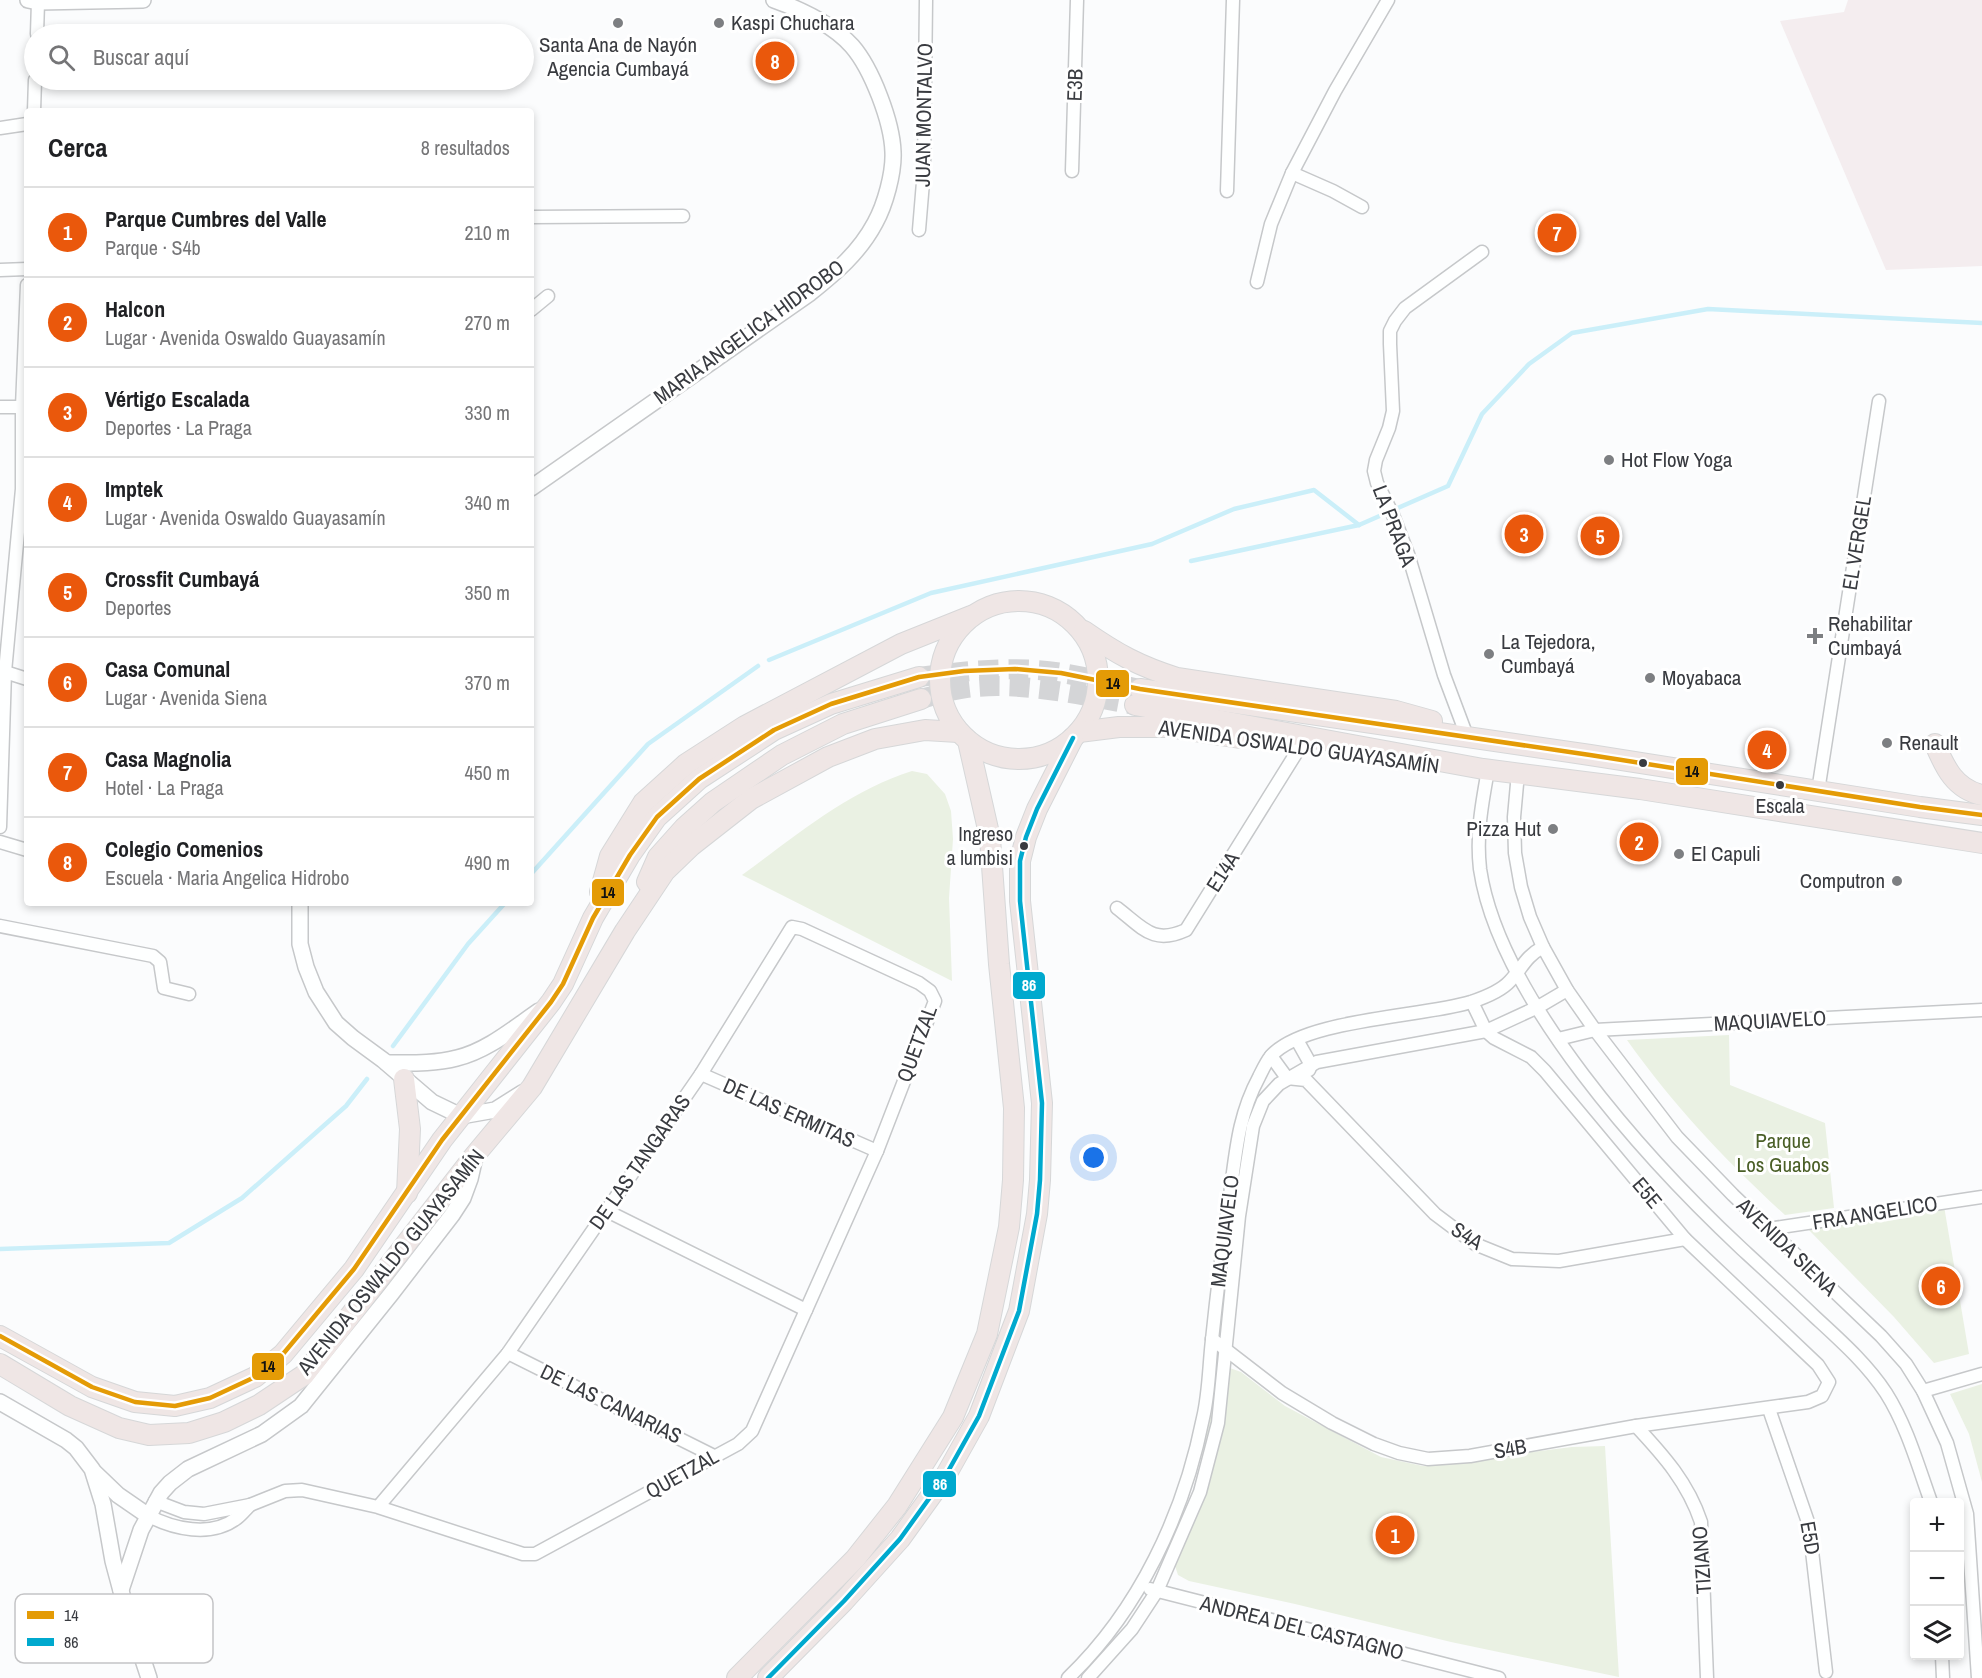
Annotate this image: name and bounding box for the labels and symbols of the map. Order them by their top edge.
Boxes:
place label: Kaspi Chuchara [731,8,855,37]
marker: Santa Ana de Nayón Agencia Cumbayá [611,16,625,30]
marker: Kaspi Chuchara [712,16,726,30]
place label: Santa Ana de Nayón Agencia Cumbayá [539,30,697,83]
pin: 8 [756,38,794,84]
street label: JUAN MONTALVO [908,43,939,187]
street label: E3B [1059,68,1090,102]
pin: 7 [1538,210,1576,256]
street label: MARIA ANGELICA HIDROBO [648,253,850,411]
place label: Hot Flow Yoga [1621,445,1733,474]
marker: Hot Flow Yoga [1602,453,1616,467]
street label: LA PRAGA [1366,481,1423,571]
street label: EL VERGEL [1835,493,1878,592]
pin: 3 [1504,512,1544,556]
pin: 5 [1580,514,1620,558]
place label: Rehabilitar Cumbayá [1828,609,1912,662]
place label: La Tejedora, Cumbayá [1501,627,1595,680]
marker: Rehabilitar Cumbayá [1806,627,1824,645]
marker: La Tejedora, Cumbayá [1482,647,1496,661]
place label: Moyabaca [1662,663,1742,692]
line badge: 14 [1095,669,1130,698]
marker: Moyabaca [1643,671,1657,685]
text: 14 [1106,672,1121,694]
street label: AVENIDA OSWALDO GUAYASAMÍN [1156,712,1441,781]
pin: 4 [1748,728,1786,772]
place label: Renault [1899,728,1959,757]
marker: Renault [1880,736,1894,750]
unlabelled marker [1637,757,1649,769]
line badge: 14 [1675,757,1709,786]
text: 14 [1685,760,1700,782]
marker: Escala [1774,779,1786,791]
place label: Escala [1755,792,1805,819]
place label: Pizza Hut [1466,814,1541,843]
place label: Ingreso a lumbisi [946,820,1013,871]
pin: 2 [1620,820,1658,864]
marker: Pizza Hut [1546,822,1560,836]
place label: El Capuli [1691,839,1761,868]
marker: Ingreso a lumbisi [1018,840,1030,852]
street label: E14A [1199,846,1246,897]
marker: El Capuli [1672,847,1686,861]
place label: Computron [1800,866,1885,895]
marker: Computron [1890,874,1904,888]
line badge: 14 [591,878,625,907]
text: 14 [601,881,616,903]
line badge: 86 [1012,971,1046,1000]
text: 86 [1022,974,1036,996]
street label: QUETZAL [889,1001,944,1086]
street label: MAQUIAVELO [1713,1003,1827,1038]
street label: DE LAS ERMITAS [719,1071,860,1155]
street label: DE LAS TANGARAS [582,1088,697,1235]
park label: Parque Los Guabos [1737,1126,1829,1179]
street label: AVENIDA OSWALDO GUAYASAMÍN [290,1143,491,1381]
your location [1079,1143,1108,1172]
street label: E5E [1626,1171,1669,1214]
street label: MAQUIAVELO [1203,1173,1246,1289]
street label: FRA ANGELICO [1810,1188,1940,1237]
street label: AVENIDA SIENA [1730,1190,1844,1303]
street label: S4A [1446,1215,1489,1257]
pin: 6 [1922,1264,1960,1308]
line badge: 14 [251,1352,285,1381]
text: 14 [261,1355,276,1377]
street label: DE LAS CANARIAS [536,1357,687,1450]
street label: S4B [1491,1431,1528,1466]
street label: QUETZAL [640,1441,724,1505]
line badge: 86 [922,1470,957,1498]
text: 86 [933,1473,947,1495]
pin: 1 [1376,1512,1414,1558]
street label: E5D [1793,1519,1828,1557]
street label: TIZIANO [1685,1525,1718,1595]
street label: ANDREA DEL CASTAGNO [1196,1588,1407,1667]
legend [15,1594,213,1663]
text: 14 [64,1604,79,1626]
text: 86 [64,1631,79,1653]

